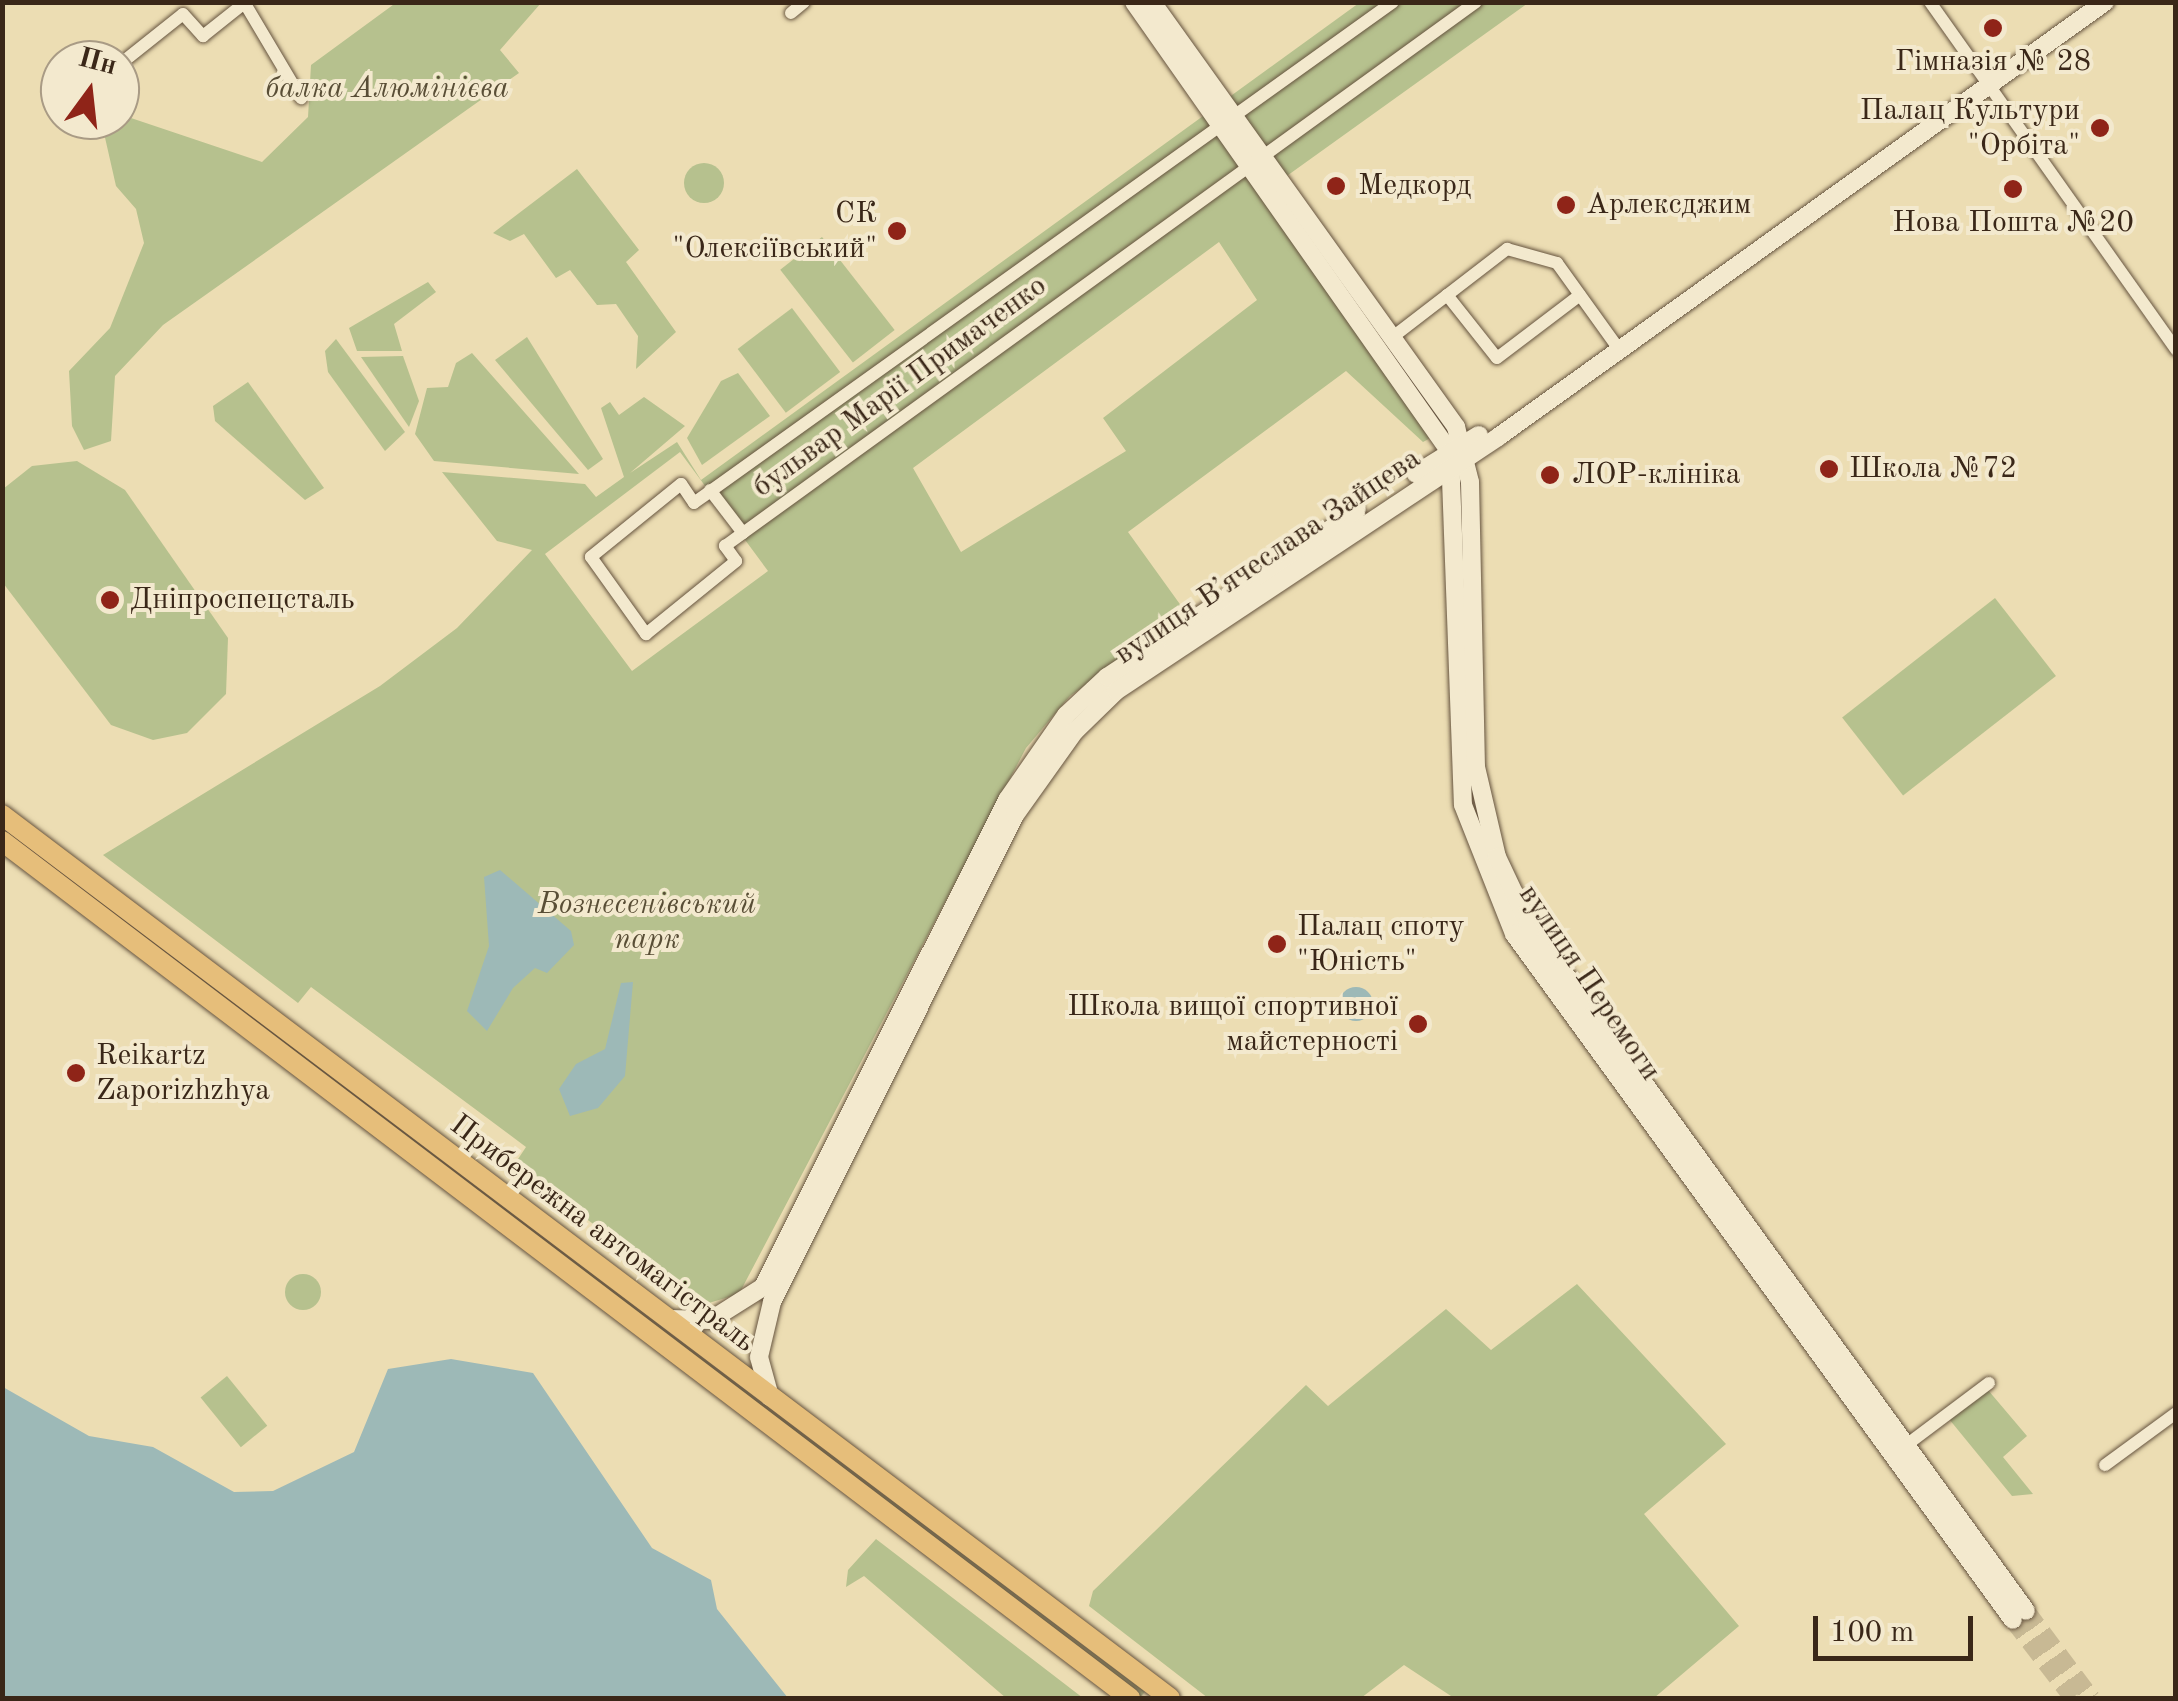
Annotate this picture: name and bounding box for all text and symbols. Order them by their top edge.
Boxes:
marker: Гімназія № 28 [1982,17,2004,39]
north arrow [40,40,140,140]
text: Пн [75,44,120,81]
place label: Гімназія № 28 [1895,44,2091,80]
park label: балка Алюмінієва [265,71,509,107]
place label: Палац Культури "Орбіта" [1860,93,2080,164]
marker: Палац Культури "Орбіта" [2089,117,2111,139]
place label: Медкорд [1358,168,1471,204]
marker: Медкорд [1323,173,1349,199]
marker: Нова Пошта №20 [2002,178,2024,200]
place label: Арлексджим [1586,187,1751,223]
marker: Арлексджим [1555,194,1577,216]
place label: СК "Олексіївський" [673,196,877,266]
place label: Нова Пошта №20 [1892,205,2134,241]
marker: СК "Олексіївський" [886,220,908,242]
street label: бульвар Марії Примаченко [746,268,1054,506]
street label: вулиця Вʼячеслава Зайцева [1108,441,1428,673]
place label: Школа №72 [1849,451,2017,487]
place label: ЛОР-клініка [1572,457,1741,493]
marker: Школа №72 [1818,458,1840,480]
marker: ЛОР-клініка [1537,462,1563,488]
place label: Дніпроспецсталь [130,582,355,618]
marker: Дніпроспецсталь [99,589,121,611]
street label: вулиця Перемоги [1510,878,1668,1088]
park label: Вознесенівський парк [538,887,756,958]
place label: Палац споту "Юність" [1297,909,1465,980]
marker: Палац споту "Юність" [1266,933,1288,955]
place label: Школа вищої спортивної майстерності [1067,989,1398,1060]
marker: Школа вищої спортивної майстерності [1407,1013,1429,1035]
place label: Reikartz Zaporizhzhya [96,1038,270,1108]
marker: Reikartz Zaporizhzhya [65,1062,87,1084]
street label: Прибережна автомагістраль [442,1107,762,1361]
scale bar [1818,1596,1978,1658]
text: 100 m [1830,1618,1914,1648]

